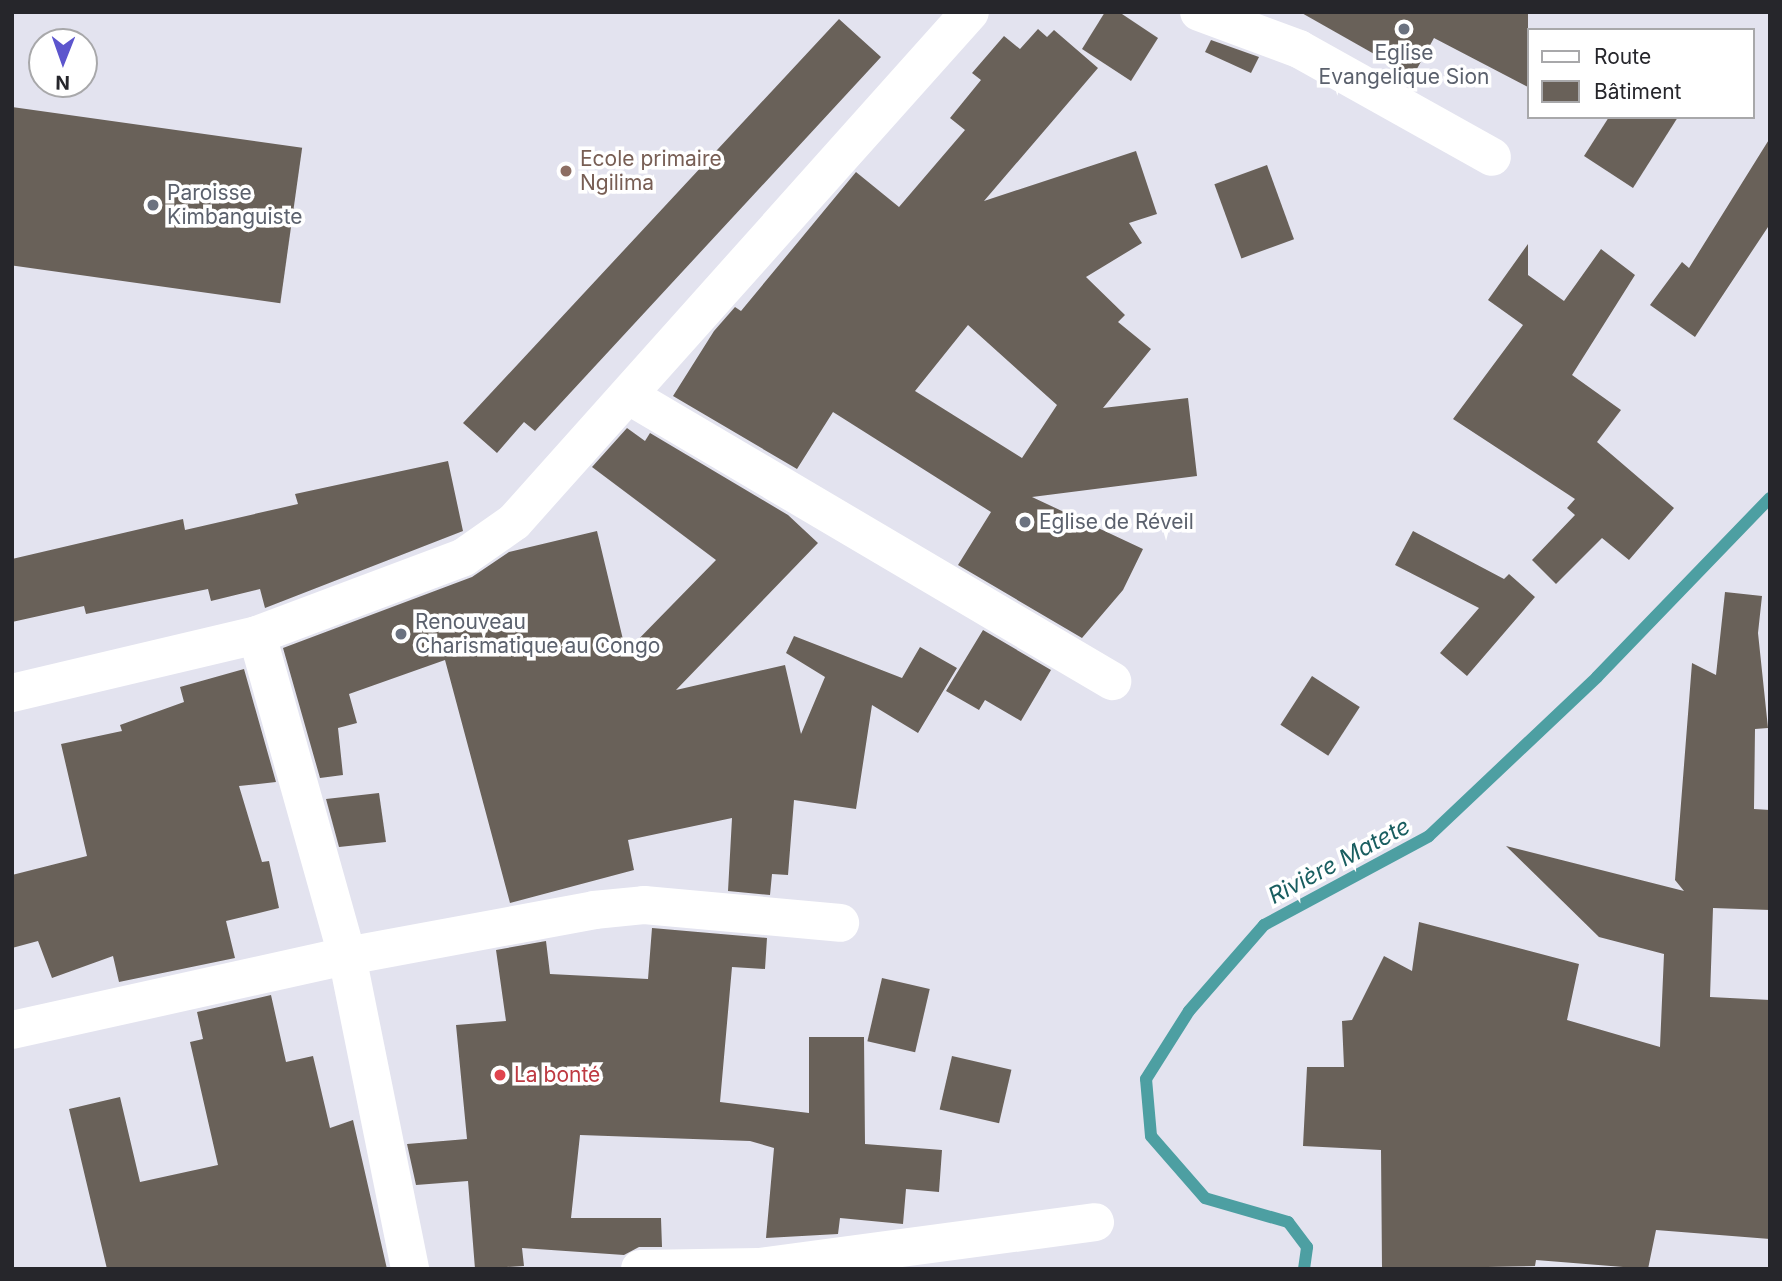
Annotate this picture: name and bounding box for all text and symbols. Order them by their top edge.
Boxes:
marker: Eglise Evangelique Sion [1396,21,1412,37]
north arrow [28,28,98,98]
legend [1526,28,1754,119]
place label: Eglise Evangelique Sion [1319,40,1489,90]
text: Route [1594,44,1651,69]
text: N [55,71,70,94]
text: Bâtiment [1594,79,1681,104]
place label: Ecole primaire Ngilima [580,146,722,196]
marker: Ecole primaire Ngilima [558,163,574,179]
place label: Paroisse Kimbanguiste [167,180,303,230]
marker: Paroisse Kimbanguiste [145,197,161,213]
place label: Eglise de Réveil [1039,509,1194,535]
marker: Eglise de Réveil [1017,514,1033,530]
place label: Renouveau Charismatique au Congo [415,609,660,659]
marker: Renouveau Charismatique au Congo [393,626,409,642]
water label: Rivière Matete [1264,812,1414,910]
place label: La bonté [514,1062,600,1088]
marker: La bonté [492,1067,508,1083]

